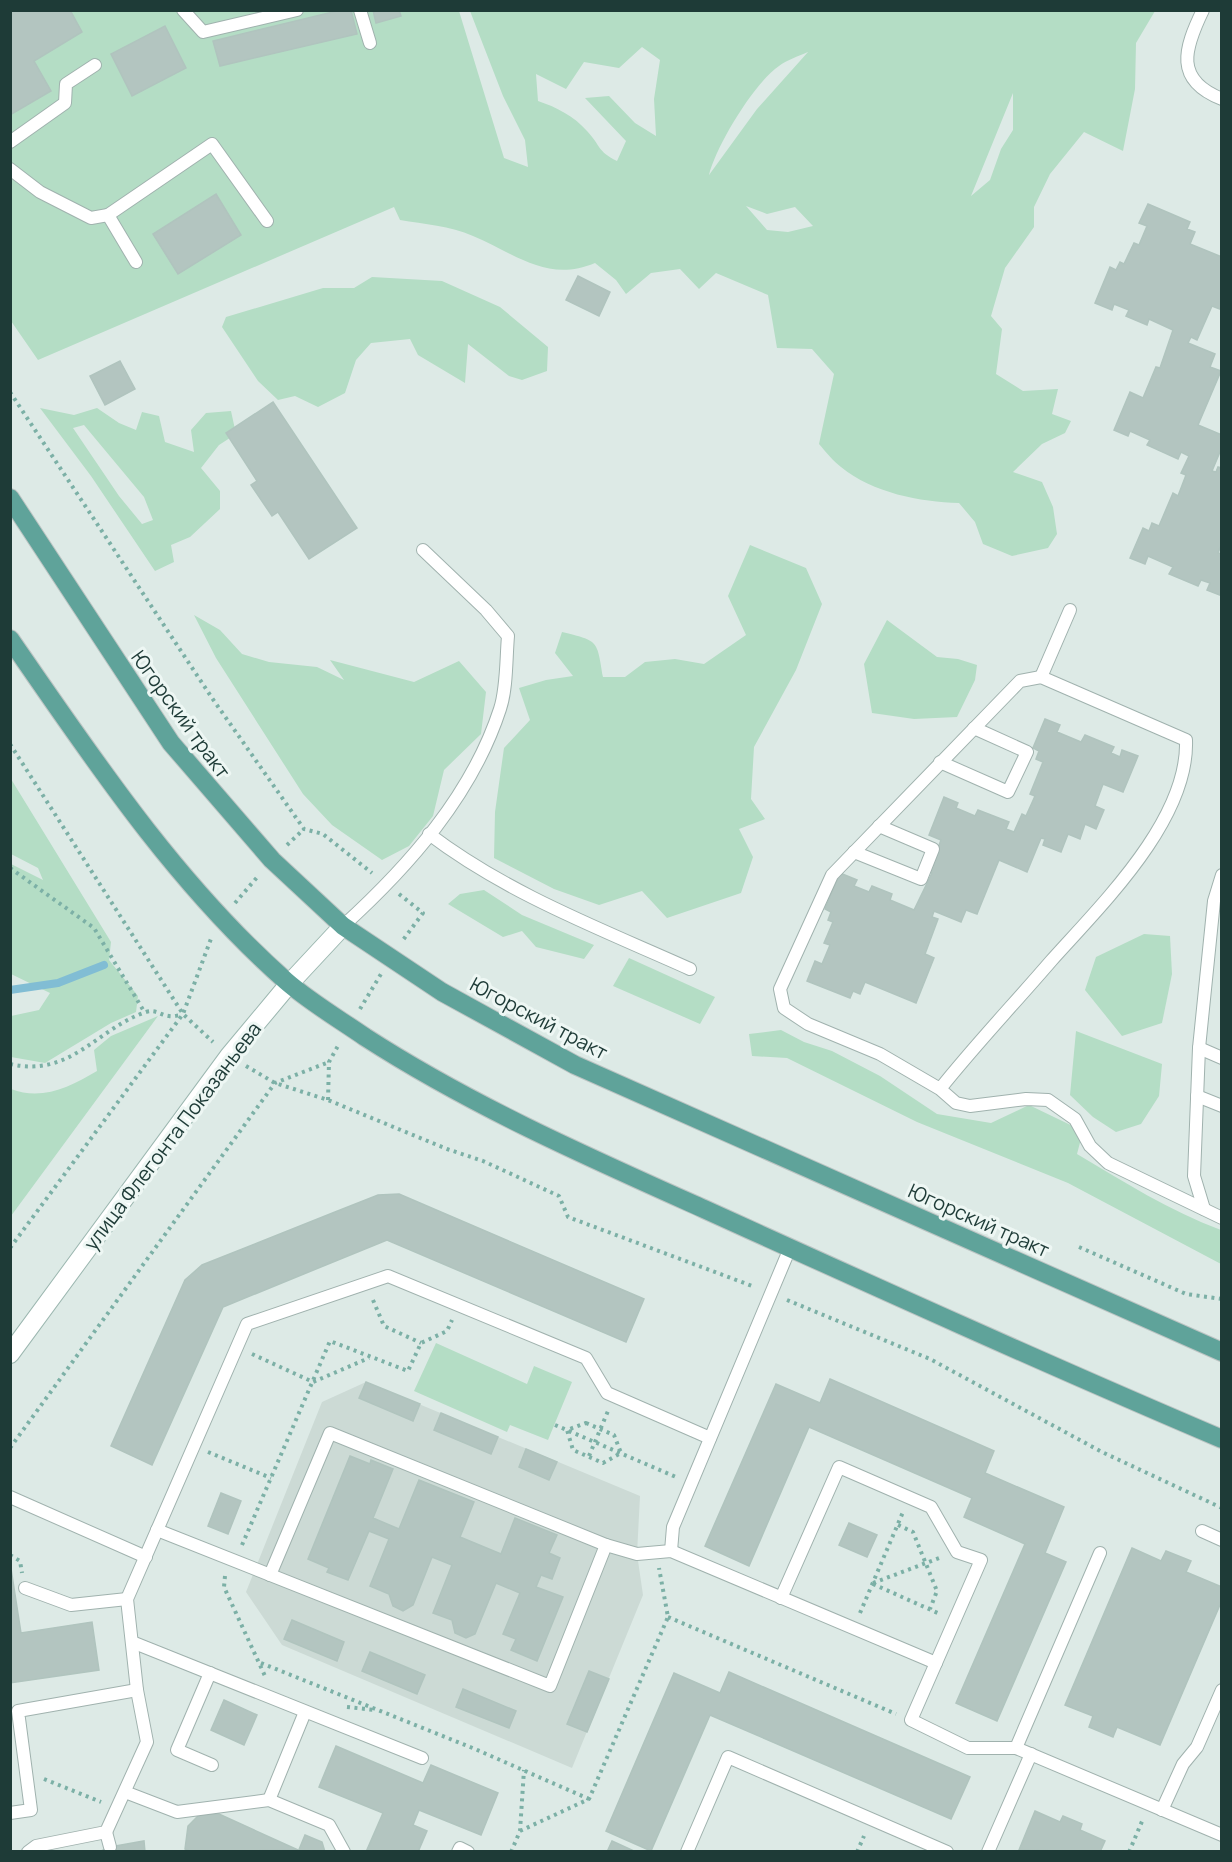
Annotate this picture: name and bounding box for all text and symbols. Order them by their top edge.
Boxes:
street label: Югорский тракт [125,645,237,783]
street label: Югорский тракт [466,970,612,1066]
street label: улица Флегонта Показаньева [77,1016,267,1256]
street label: Югорский тракт [904,1177,1054,1263]

